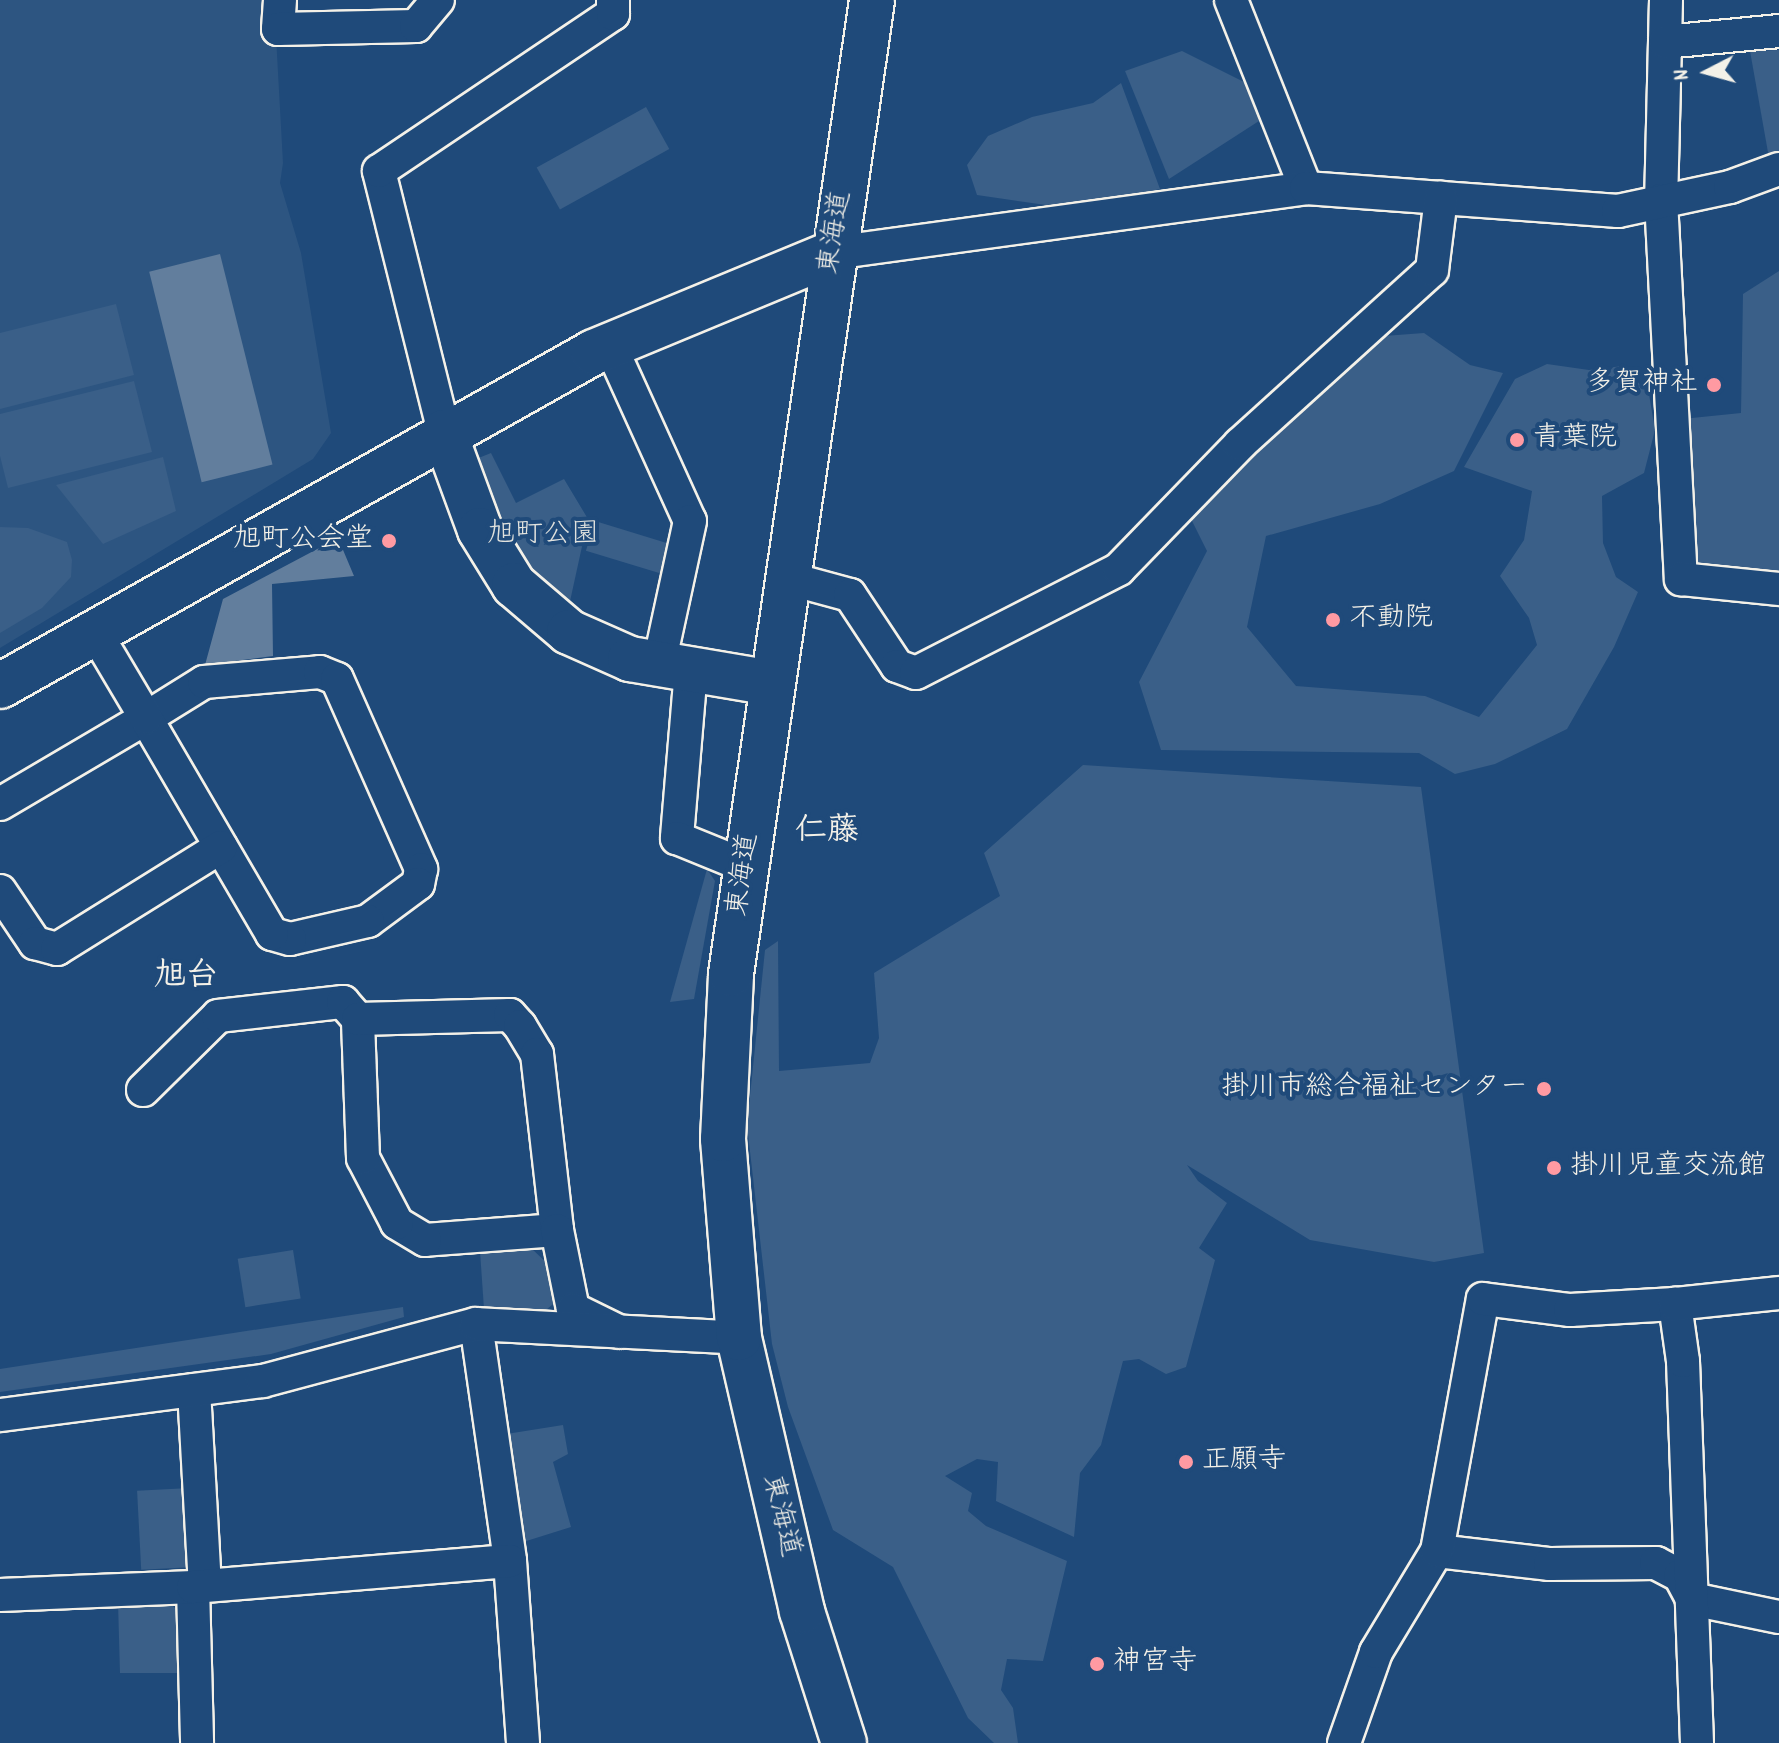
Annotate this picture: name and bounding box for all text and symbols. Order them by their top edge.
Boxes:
north arrow [1667,32,1747,112]
text: N [1667,68,1699,82]
street label: 東海道 [814,189,860,277]
place label: 多賀神社 [1586,368,1698,402]
marker: 多賀神社 [1705,376,1723,394]
place label: 青葉院 [1533,423,1617,457]
marker: 青葉院 [1508,431,1526,449]
park label: 旭町公園 [487,519,599,553]
place label: 旭町公会堂 [233,524,373,558]
marker: 旭町公会堂 [380,532,398,550]
place label: 不動院 [1349,603,1433,637]
marker: 不動院 [1324,611,1342,629]
district label: 仁藤 [795,814,859,852]
street label: 東海道 [723,831,767,919]
district label: 旭台 [154,959,218,997]
place label: 掛川市総合福祉センター [1220,1072,1528,1106]
marker: 掛川市総合福祉センター [1535,1080,1553,1098]
place label: 掛川児童交流館 [1570,1151,1766,1185]
marker: 掛川児童交流館 [1545,1159,1563,1177]
place label: 正願寺 [1202,1445,1286,1479]
marker: 正願寺 [1177,1453,1195,1471]
street label: 東海道 [753,1471,805,1561]
place label: 神宮寺 [1113,1647,1197,1681]
marker: 神宮寺 [1088,1655,1106,1673]

